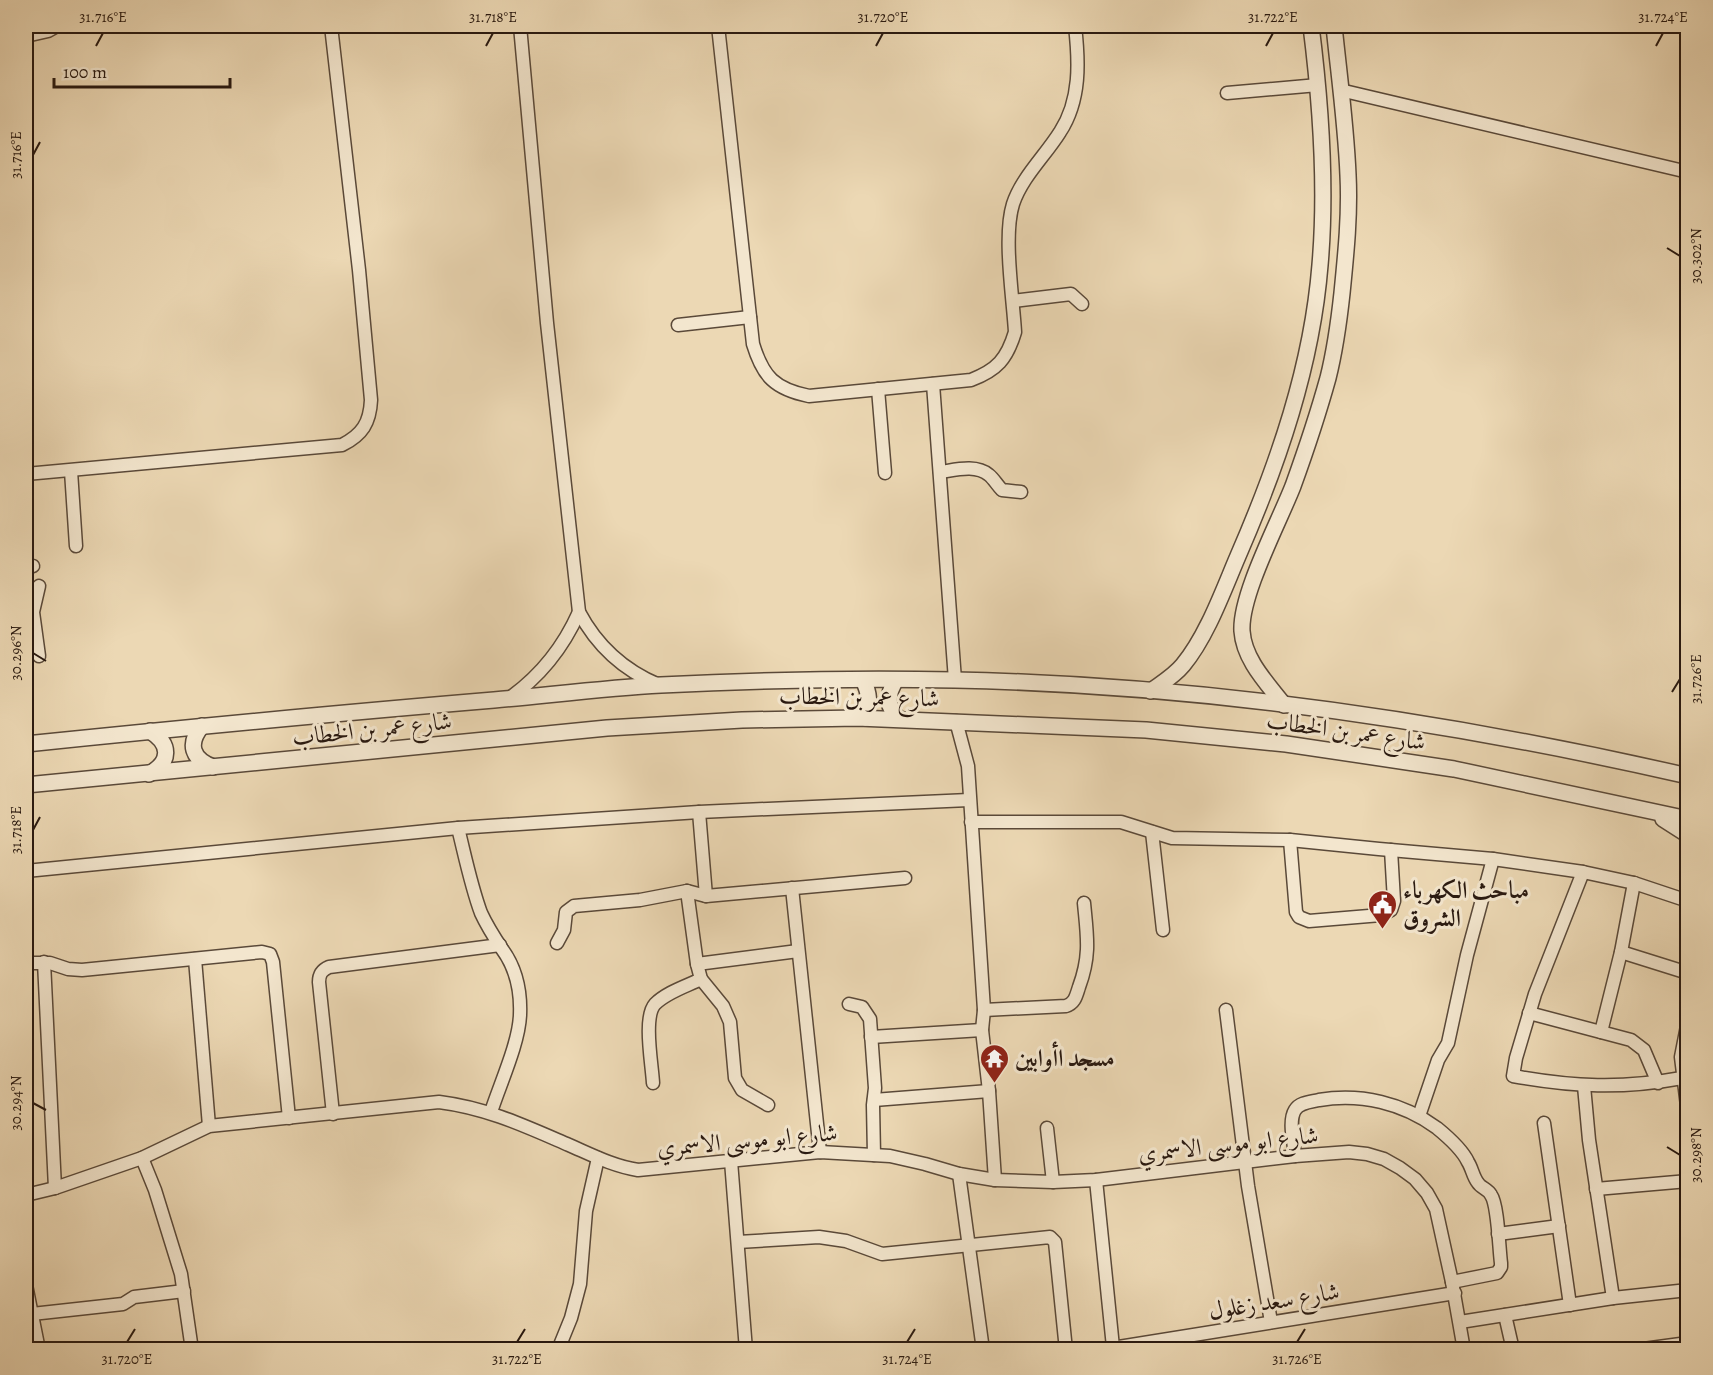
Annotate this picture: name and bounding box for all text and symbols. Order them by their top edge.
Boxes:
text: 31.716°E [79,7,127,27]
text: 31.718°E [469,7,517,27]
text: 31.720°E [858,7,908,27]
text: 31.722°E [1248,7,1298,27]
text: 31.724°E [1638,7,1688,27]
scale bar [54,51,230,89]
text: 100 m [63,60,107,84]
text: 31.716°E [6,131,26,179]
text: 30.302°N [1686,228,1706,284]
text: 30.296°N [6,625,26,681]
text: 31.726°E [1686,654,1706,704]
street label: شارع عمر بن الخطاب [778,680,939,718]
street label: شارع عمر بن الخطاب [1264,704,1428,762]
street label: شارع عمر بن الخطاب [291,705,454,757]
text: 31.718°E [6,806,26,854]
place label: مباحث الكهرباء الشروق [1403,874,1529,934]
public building icon: مباحث الكهرباء الشروق [1366,888,1398,930]
place label: مسجد اأوابين [1015,1041,1115,1074]
temple icon: مسجد اأوابين [978,1042,1010,1084]
text: 30.294°N [6,1075,26,1130]
street label: شارع ابو موسى الاسمري [655,1116,839,1168]
street label: شارع ابو موسى الاسمري [1136,1119,1320,1173]
text: 30.298°N [1686,1127,1706,1183]
street label: شارع سعد زغلول [1206,1275,1342,1331]
text: 31.720°E [102,1349,152,1369]
text: 31.722°E [492,1349,542,1369]
text: 31.724°E [882,1349,932,1369]
text: 31.726°E [1272,1349,1322,1369]

